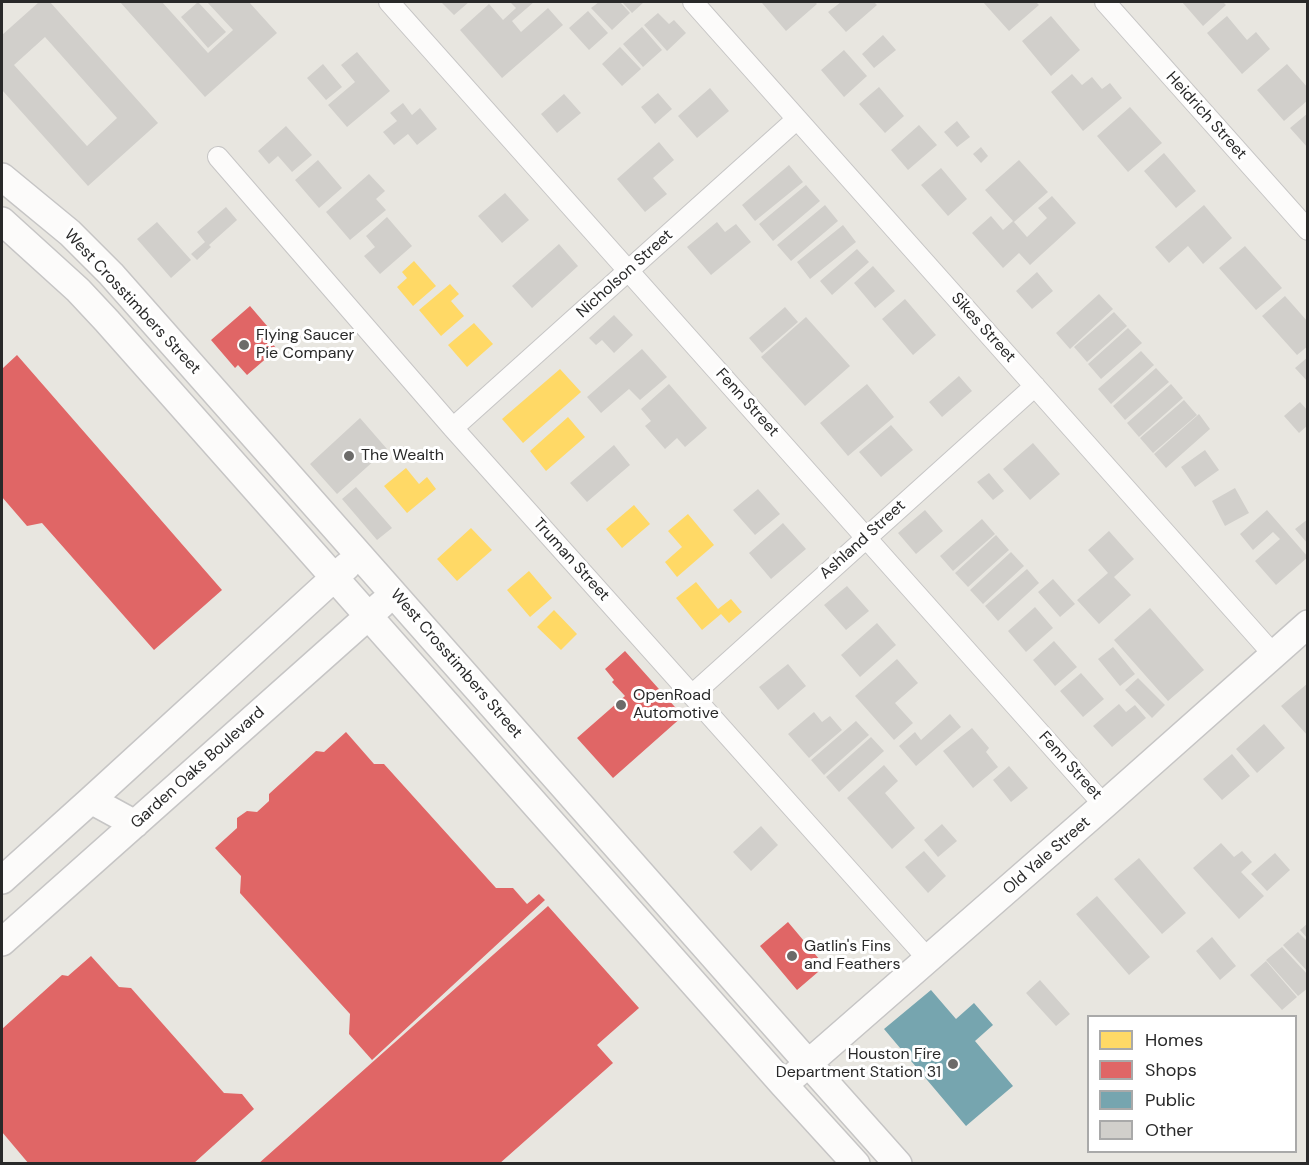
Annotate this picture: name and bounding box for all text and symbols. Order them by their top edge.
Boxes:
street label: Heidrich Street [1162,68,1250,164]
street label: West Crosstimbers Street [60,226,204,378]
street label: Nicholson Street [573,226,677,322]
street label: Sikes Street [947,289,1019,367]
place label: Flying Saucer Pie Company [256,326,355,364]
marker: Flying Saucer Pie Company [237,338,251,352]
street label: Fenn Street [711,365,783,441]
place label: The Wealth [361,446,444,466]
marker: The Wealth [342,449,356,463]
street label: Ashland Street [816,496,910,584]
street label: Truman Street [529,515,613,605]
street label: West Crosstimbers Street [386,586,526,742]
place label: OpenRoad Automotive [633,686,719,724]
marker: OpenRoad Automotive [614,698,628,712]
street label: Garden Oaks Boulevard [127,703,269,833]
street label: Fenn Street [1034,728,1106,804]
street label: Old Yale Street [999,813,1095,899]
place label: Gatlin's Fins and Feathers [804,937,900,975]
marker: Gatlin's Fins and Feathers [785,949,799,963]
legend [1087,1015,1297,1153]
text: Homes [1145,1028,1203,1052]
place label: Houston Fire Department Station 31 [776,1045,941,1083]
marker: Houston Fire Department Station 31 [946,1057,960,1071]
text: Shops [1145,1058,1197,1082]
text: Public [1145,1088,1196,1112]
text: Other [1145,1118,1193,1142]

